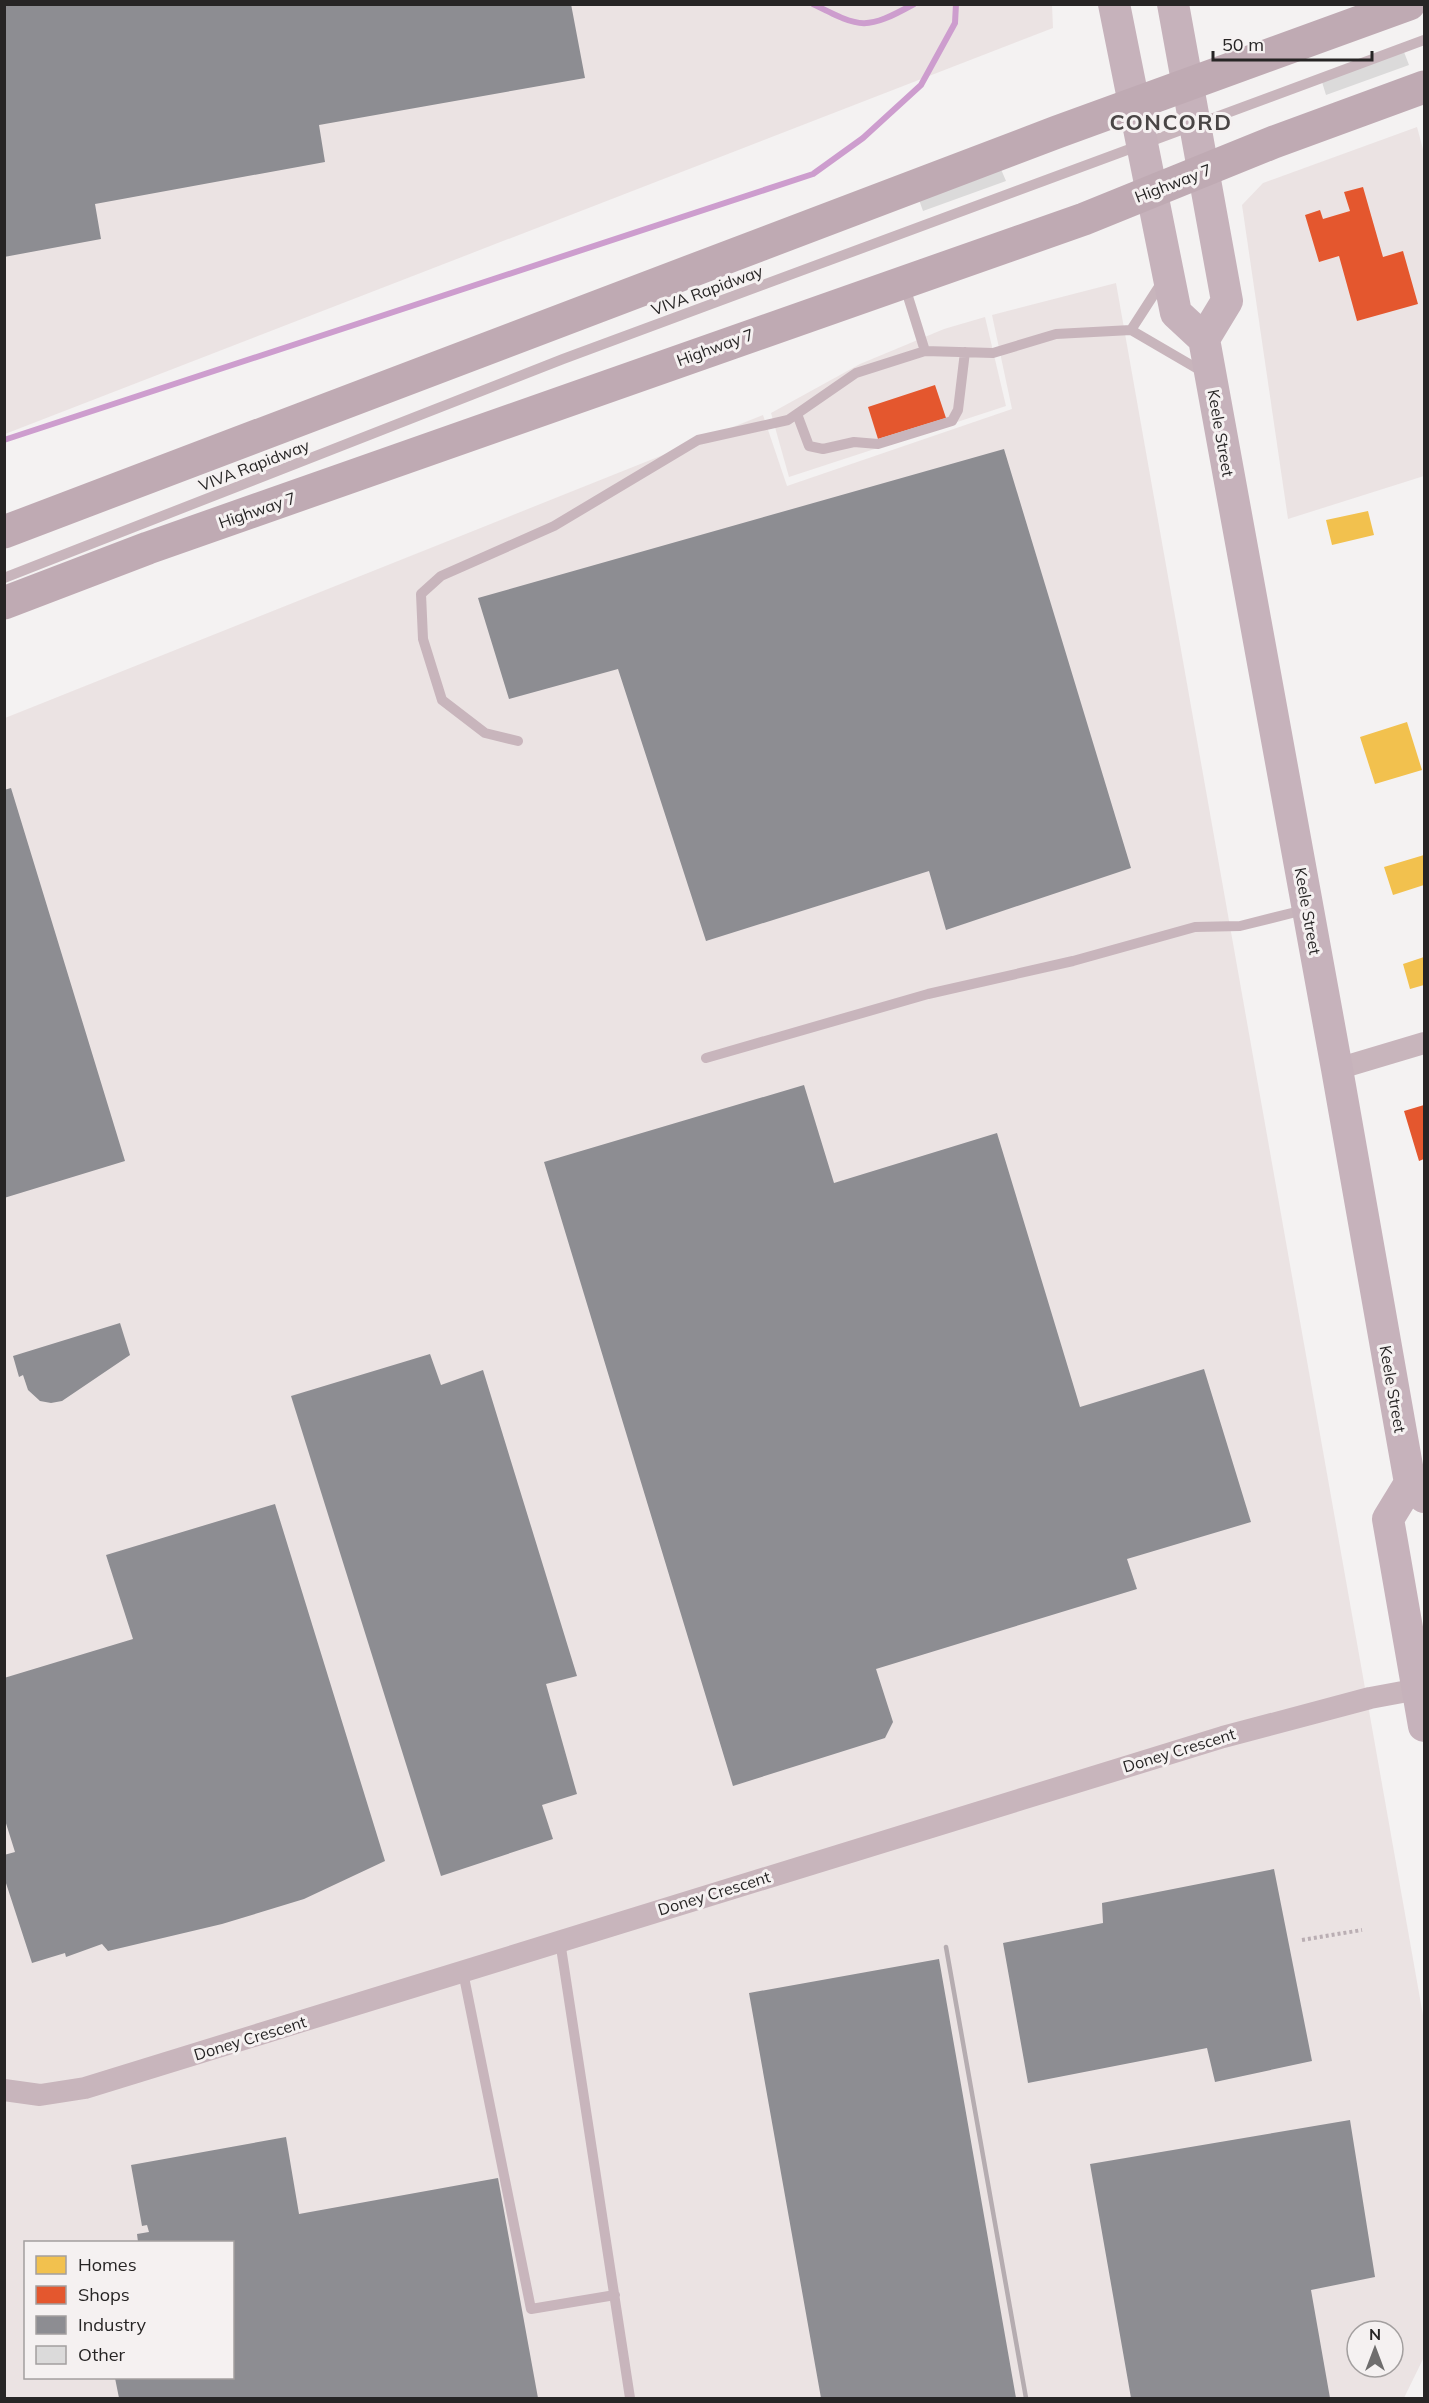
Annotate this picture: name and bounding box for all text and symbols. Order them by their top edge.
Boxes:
scale bar [1213,24,1372,62]
text: 50 m [1222,33,1264,56]
district label: CONCORD [1109,108,1233,136]
street label: Highway 7 [1132,159,1214,207]
street label: VIVA Rapidway [649,260,766,319]
street label: Highway 7 [674,324,756,370]
street label: Keele Street [1203,388,1239,479]
street label: VIVA Rapidway [196,435,313,495]
street label: Highway 7 [216,487,298,533]
street label: Keele Street [1290,866,1326,957]
street label: Keele Street [1375,1344,1411,1435]
street label: Doney Crescent [1120,1723,1238,1777]
street label: Doney Crescent [655,1866,773,1920]
street label: Doney Crescent [191,2011,309,2065]
legend [24,2241,234,2379]
text: Homes [78,2253,137,2276]
text: Shops [78,2283,130,2306]
text: Industry [78,2313,147,2336]
north arrow [1345,2319,1405,2379]
text: N [1369,2324,1381,2344]
text: Other [78,2343,126,2366]

